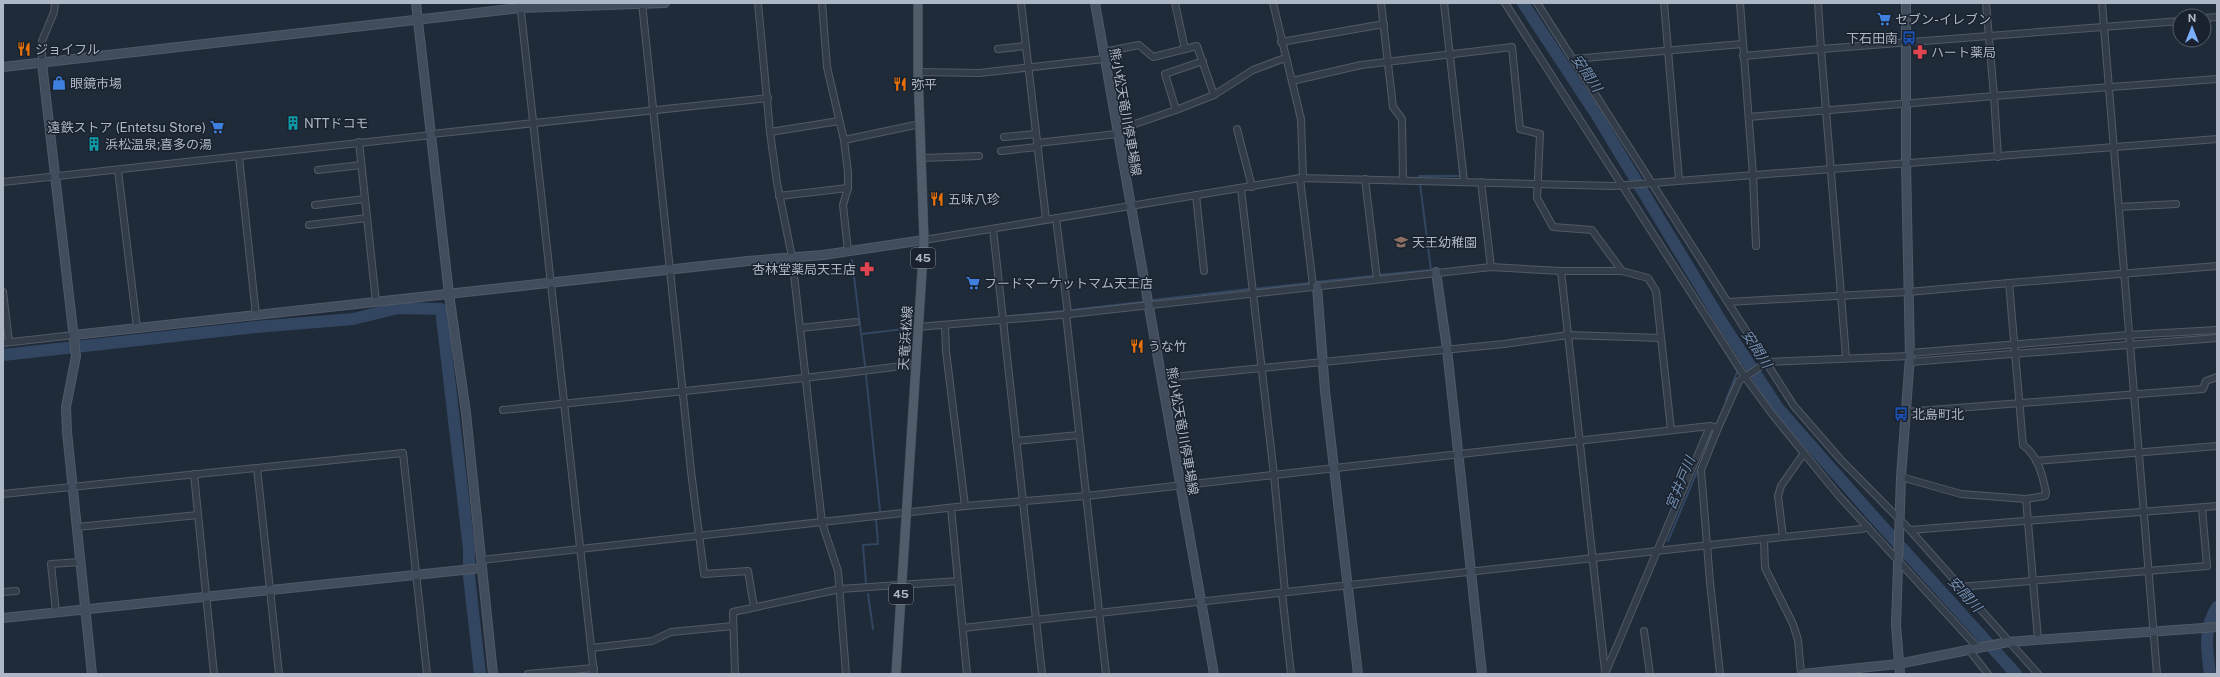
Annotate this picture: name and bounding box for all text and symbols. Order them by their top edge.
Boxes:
north arrow [2172,8,2212,48]
supermarket icon: セブン-イレブン [1876,11,1892,27]
place label: セブン-イレブン [1895,12,1991,27]
text: N [2188,12,2196,24]
bus stop icon: 下石田南 [1901,30,1917,46]
place label: 下石田南 [1846,31,1898,46]
restaurant icon: ジョイフル [16,41,32,57]
place label: ジョイフル [35,42,100,57]
pharmacy icon: ハート薬局 [1912,44,1928,60]
place label: ハート薬局 [1931,45,1996,60]
street label: 熊小松天竜川停車場線 [1107,47,1144,177]
water label: 安間川 [1569,51,1606,97]
shop icon: 眼鏡市場 [51,75,67,91]
place label: 眼鏡市場 [70,76,122,91]
restaurant icon: 弥平 [892,76,908,92]
place label: 弥平 [911,77,937,92]
building icon: NTTドコモ [285,115,301,131]
place label: NTTドコモ [304,116,369,131]
supermarket icon: 遠鉄ストア (Entetsu Store) [209,119,225,135]
place label: 遠鉄ストア (Entetsu Store) [47,120,206,135]
building icon: 浜松温泉;喜多の湯 [86,136,102,152]
place label: 浜松温泉;喜多の湯 [105,137,212,152]
restaurant icon: 五味八珍 [929,191,945,207]
place label: 五味八珍 [948,192,1000,207]
school or university icon: 天王幼稚園 [1393,234,1409,250]
place label: 天王幼稚園 [1412,235,1477,250]
road number: 45 [911,248,935,268]
pharmacy icon: 杏林堂薬局天王店 [859,261,875,277]
place label: 杏林堂薬局天王店 [752,262,856,277]
supermarket icon: フードマーケットマム天王店 [965,275,981,291]
place label: フードマーケットマム天王店 [984,276,1153,291]
street label: 天竜浜松線 [896,305,915,371]
water label: 安間川 [1739,327,1776,373]
restaurant icon: うな竹 [1129,338,1145,354]
place label: うな竹 [1148,339,1187,354]
street label: 熊小松天竜川停車場線 [1164,366,1201,496]
bus stop icon: 北島町北 [1893,406,1909,422]
place label: 北島町北 [1912,407,1964,422]
water label: 宮井戸川 [1662,452,1699,512]
water label: 安間川 [1945,573,1986,616]
road number: 45 [889,584,913,604]

